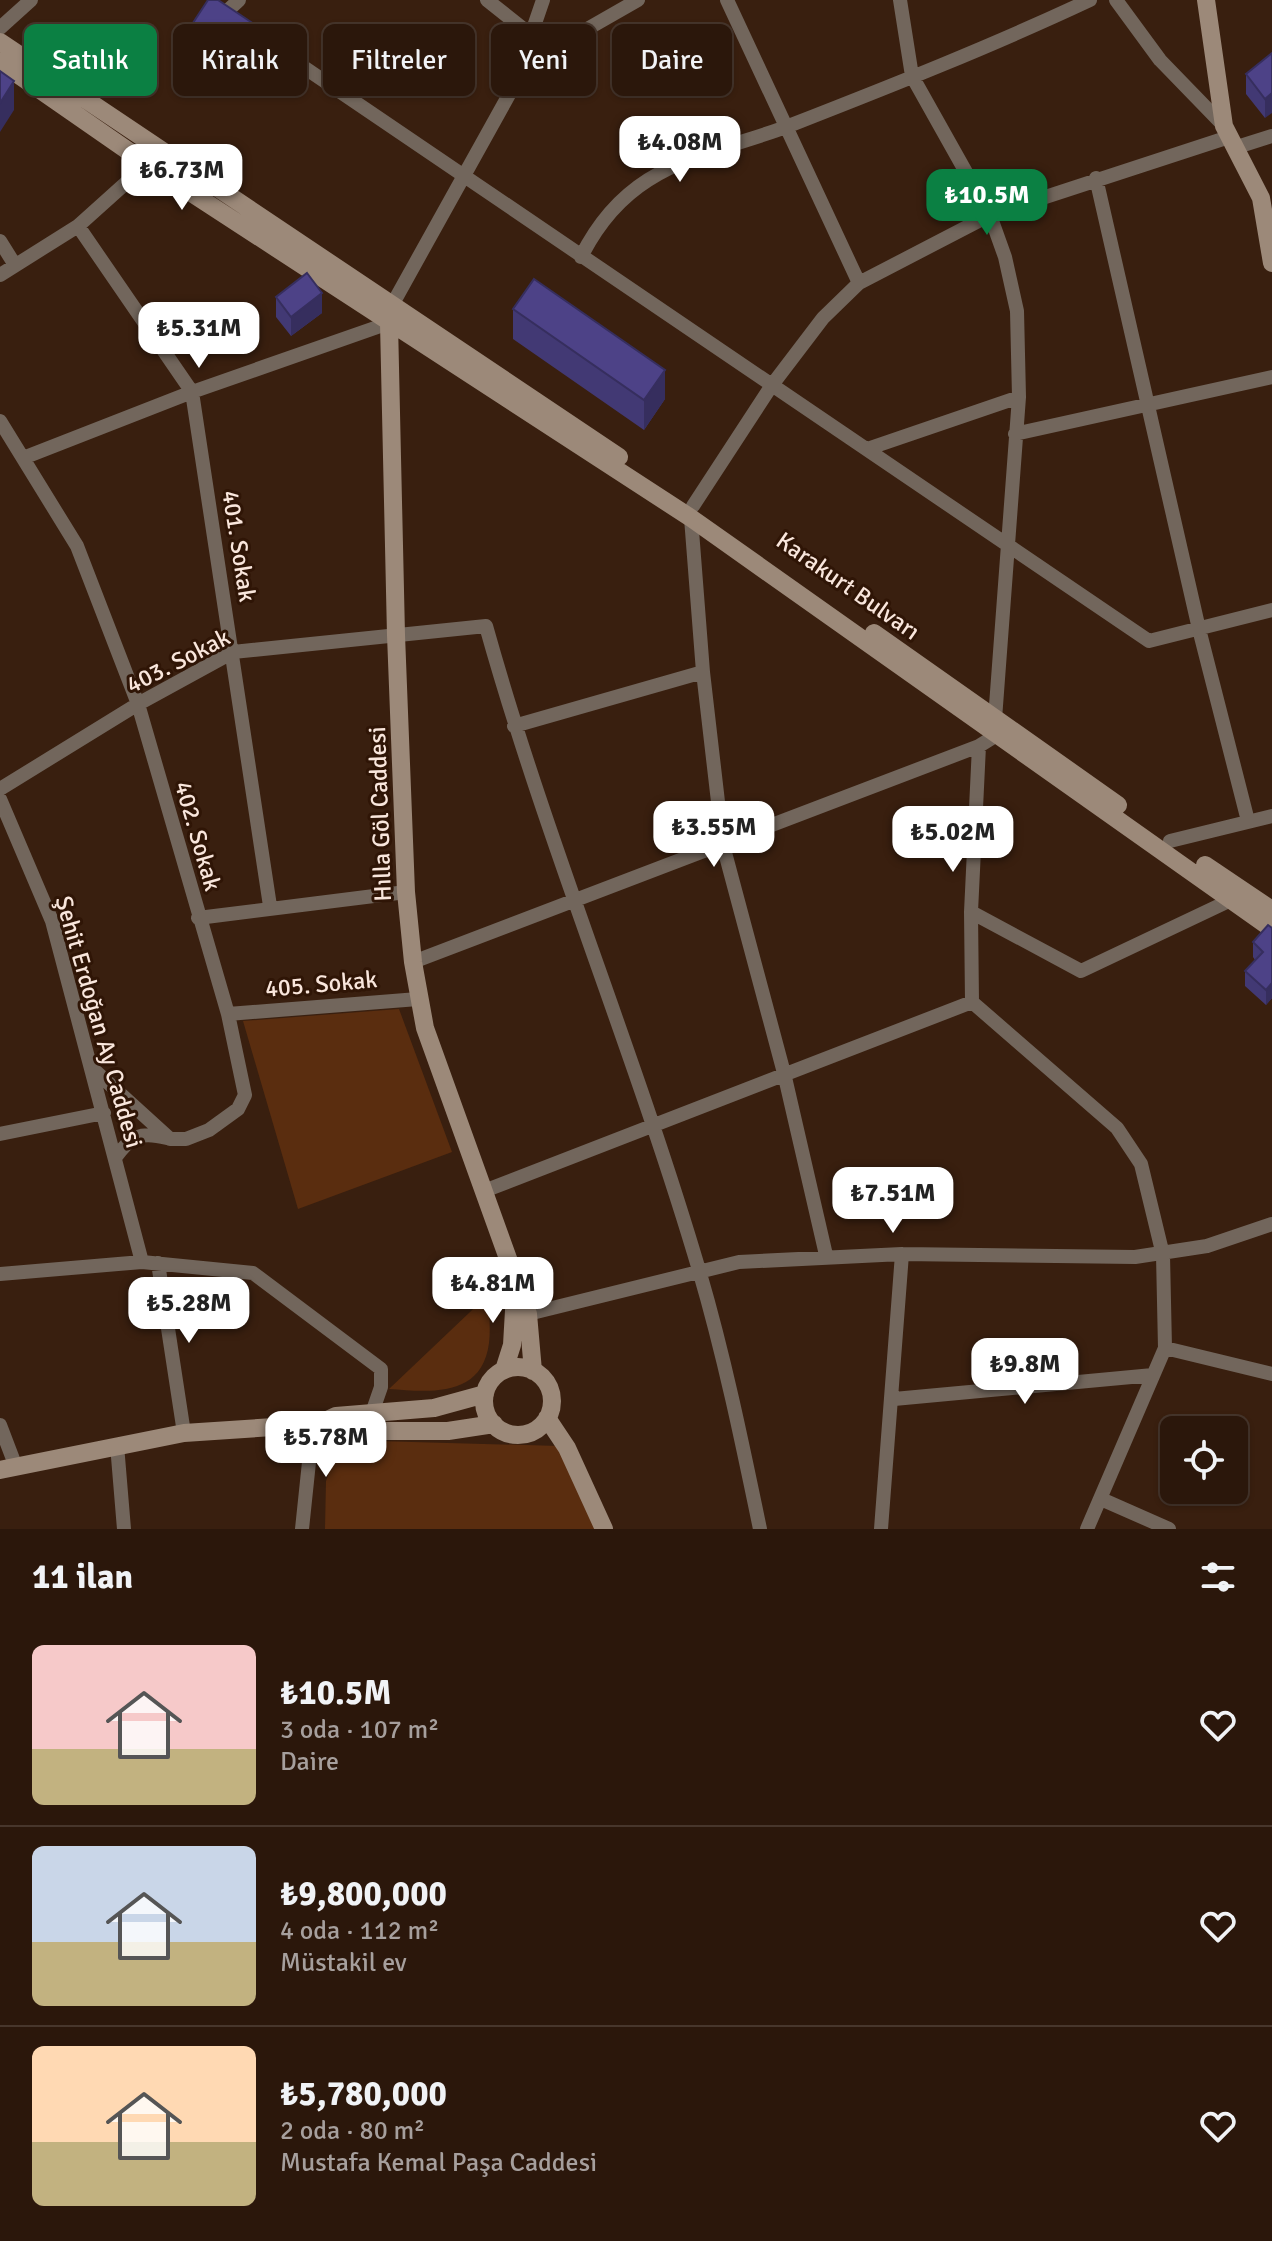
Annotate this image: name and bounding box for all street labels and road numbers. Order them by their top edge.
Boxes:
street label: 401. Sokak [215,488,263,604]
street label: Karakurt Bulvarı [770,525,926,647]
street label: 403. Sokak [121,622,235,700]
street label: Hılla Göl Caddesi [362,726,398,902]
street label: 402. Sokak [168,778,228,894]
street label: Şehit Erdoğan Ay Caddesi [49,893,149,1151]
street label: 405. Sokak [264,964,378,1004]

